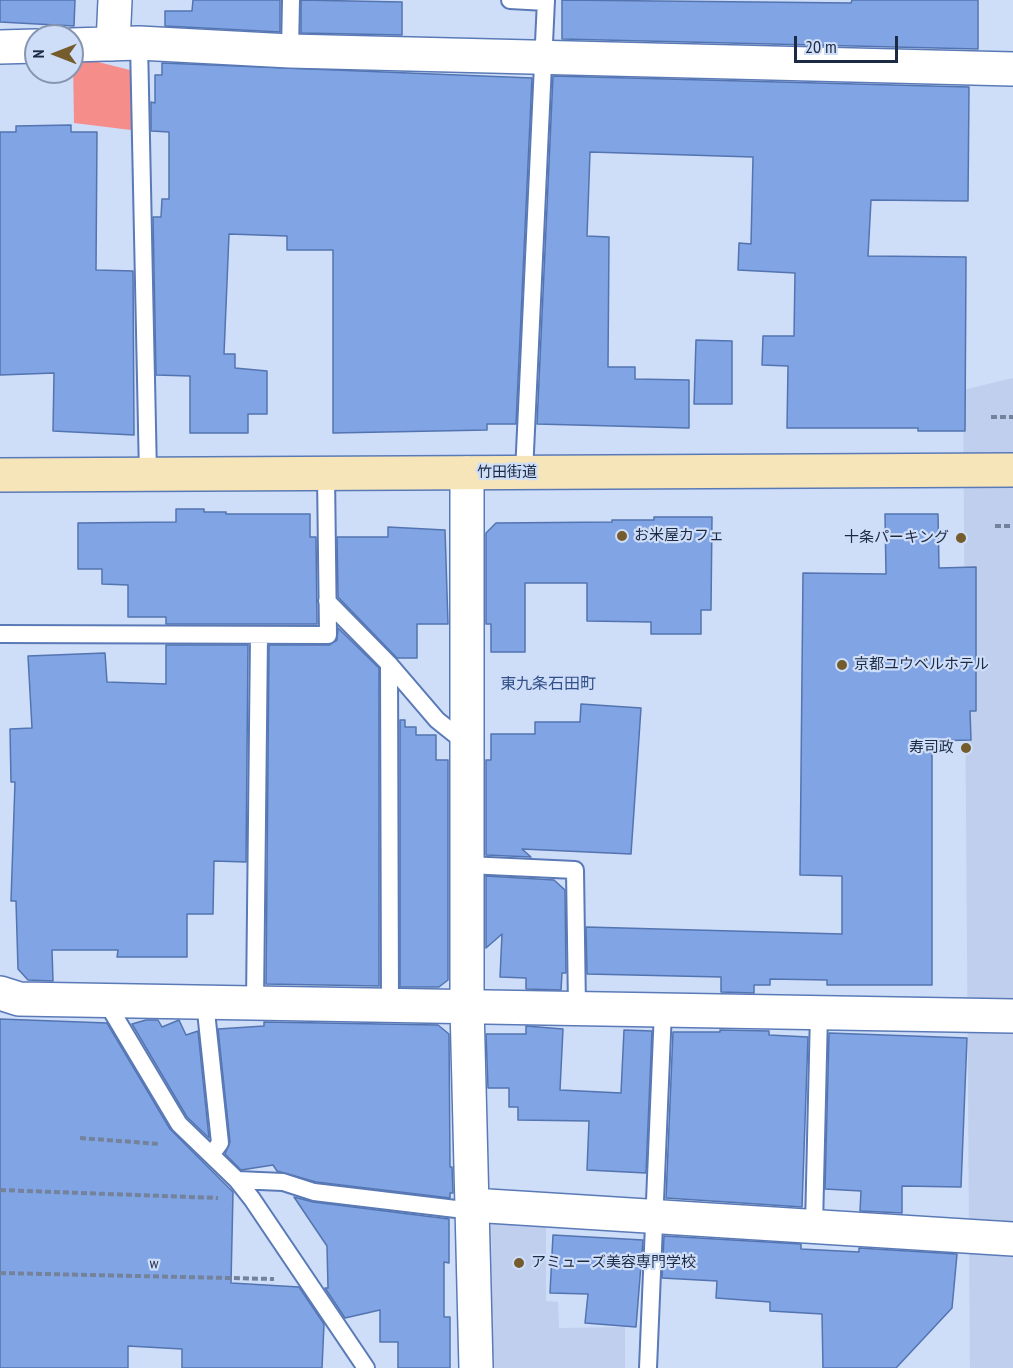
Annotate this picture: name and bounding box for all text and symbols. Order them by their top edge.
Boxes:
north arrow [24,24,84,84]
scale bar [797,24,900,62]
text: 20 m [805,35,837,58]
text: N [28,50,48,58]
street label: 竹田街道 [477,464,537,482]
place label: お米屋カフェ [634,527,724,545]
marker: お米屋カフェ [615,529,629,543]
place label: 十条パーキング [844,529,949,547]
marker: 十条パーキング [954,531,968,545]
place label: 京都ユウベルホテル [854,656,989,674]
marker: 京都ユウベルホテル [835,658,849,672]
district label: 東九条石田町 [500,674,596,694]
place label: 寿司政 [909,739,954,757]
marker: 寿司政 [959,741,973,755]
place label: アミューズ美容専門学校 [531,1254,696,1272]
street label: w [149,1255,159,1273]
marker: アミューズ美容専門学校 [512,1256,526,1270]

